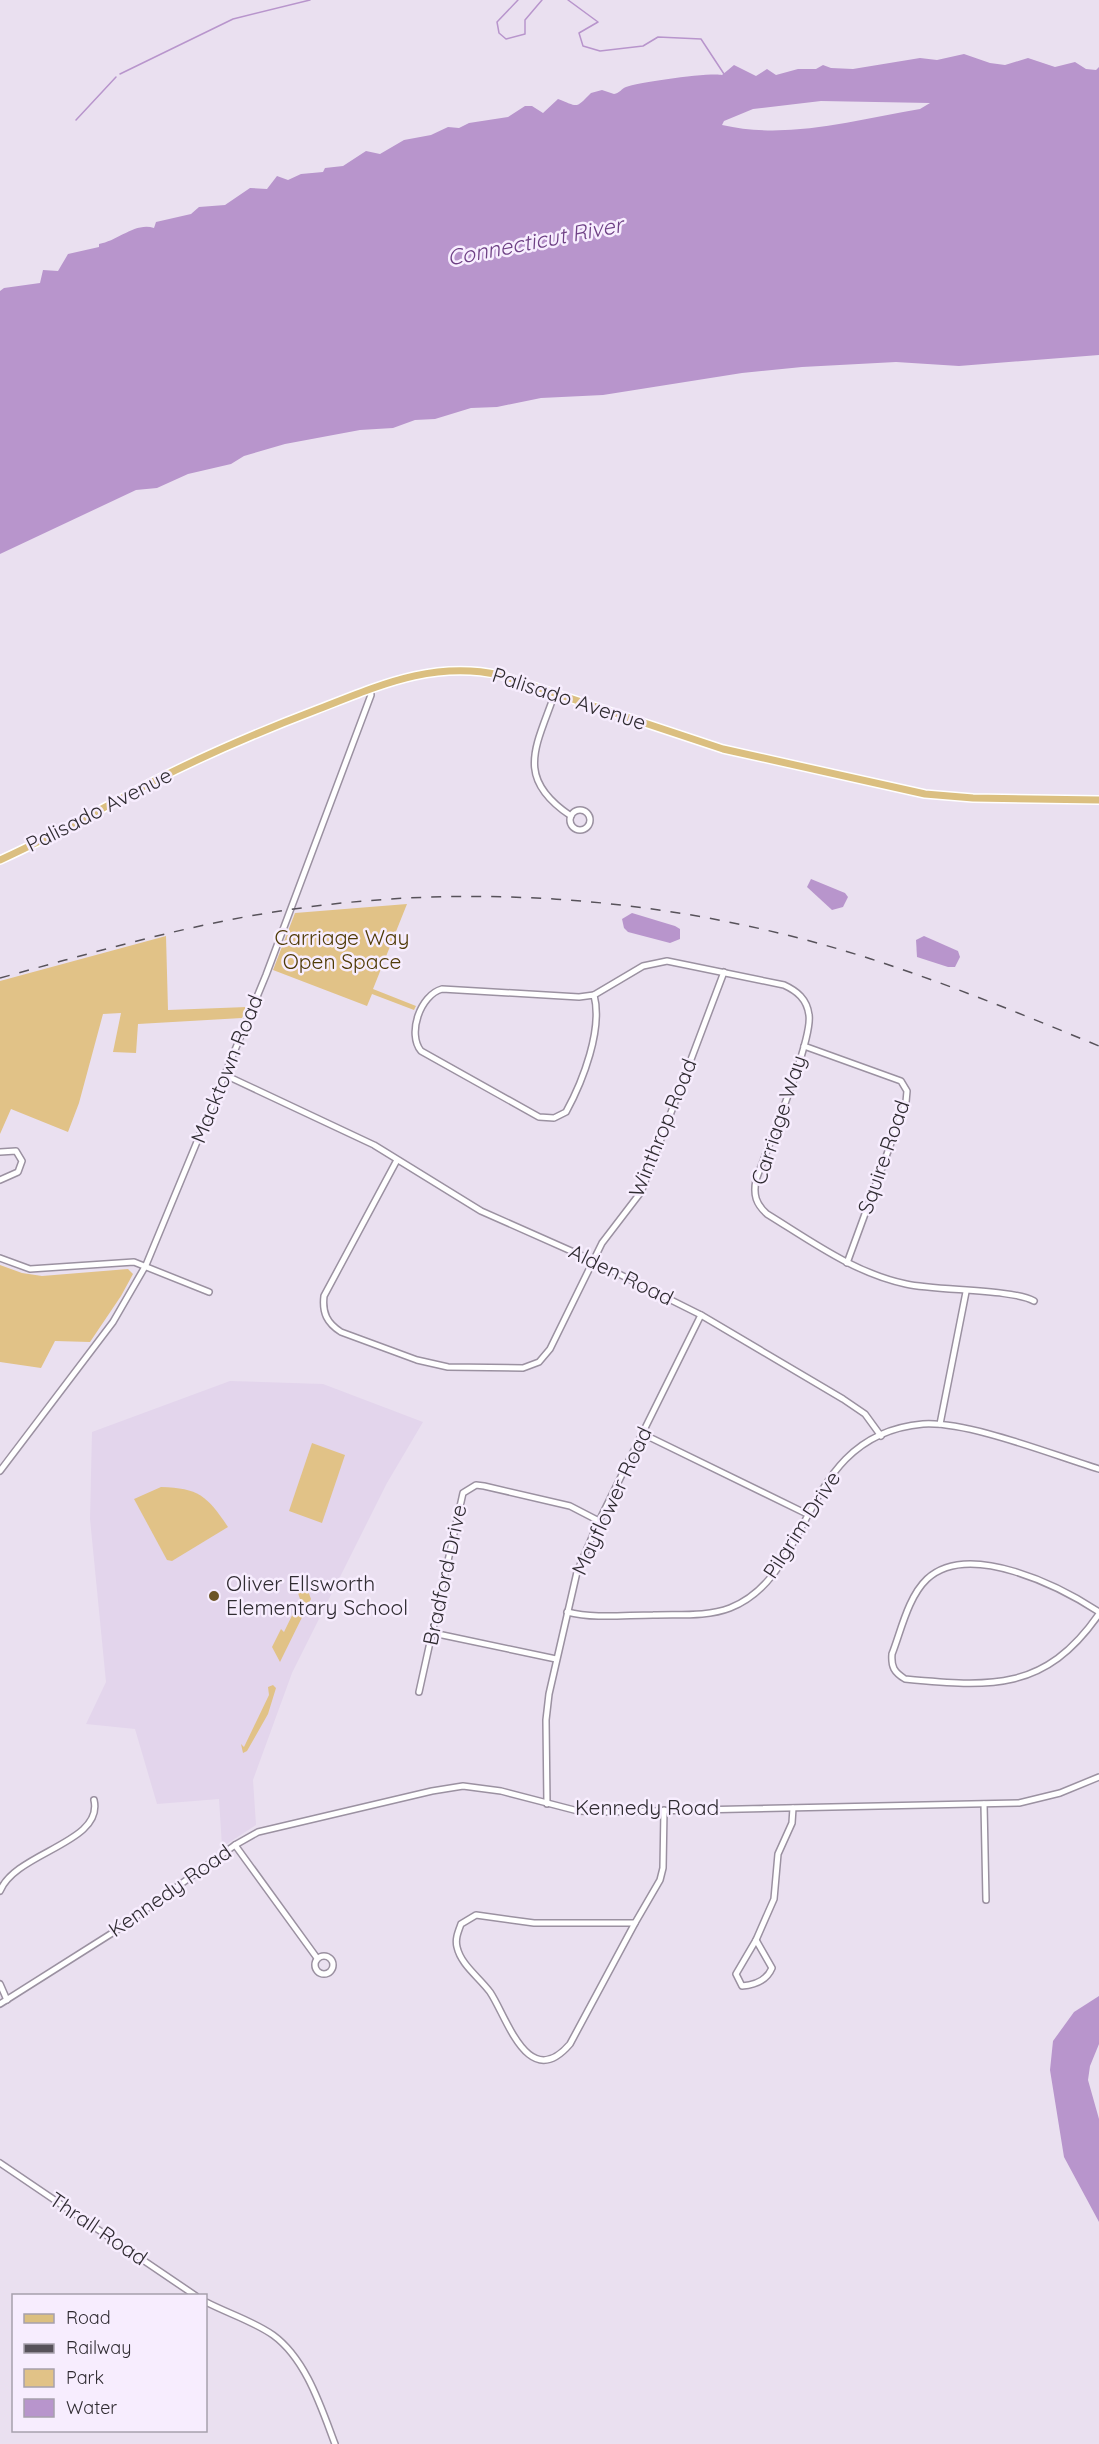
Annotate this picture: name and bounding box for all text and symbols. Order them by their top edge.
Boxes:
water label: Connecticut River [445,210,628,272]
street label: Palisado Avenue [489,661,649,735]
street label: Palisado Avenue [21,761,176,857]
park label: Carriage Way Open Space [275,924,409,974]
street label: Macktown Road [184,991,268,1147]
street label: Carriage Way [745,1052,811,1188]
street label: Winthrop Road [623,1055,702,1201]
street label: Squire Road [852,1097,915,1217]
street label: Alden Road [565,1238,678,1311]
street label: Mayflower Road [565,1422,657,1579]
street label: Pilgrim Drive [757,1466,845,1583]
street label: Bradford Drive [416,1502,472,1647]
place label: Oliver Ellsworth Elementary School [226,1570,408,1620]
marker: Oliver Ellsworth Elementary School [207,1589,221,1603]
street label: Kennedy Road [575,1794,719,1820]
street label: Kennedy Road [103,1838,236,1942]
street label: Thrall Road [45,2186,153,2270]
legend [12,2294,207,2432]
text: Road [66,2306,111,2329]
text: Railway [66,2336,132,2359]
text: Park [66,2366,104,2389]
text: Water [66,2396,117,2419]

